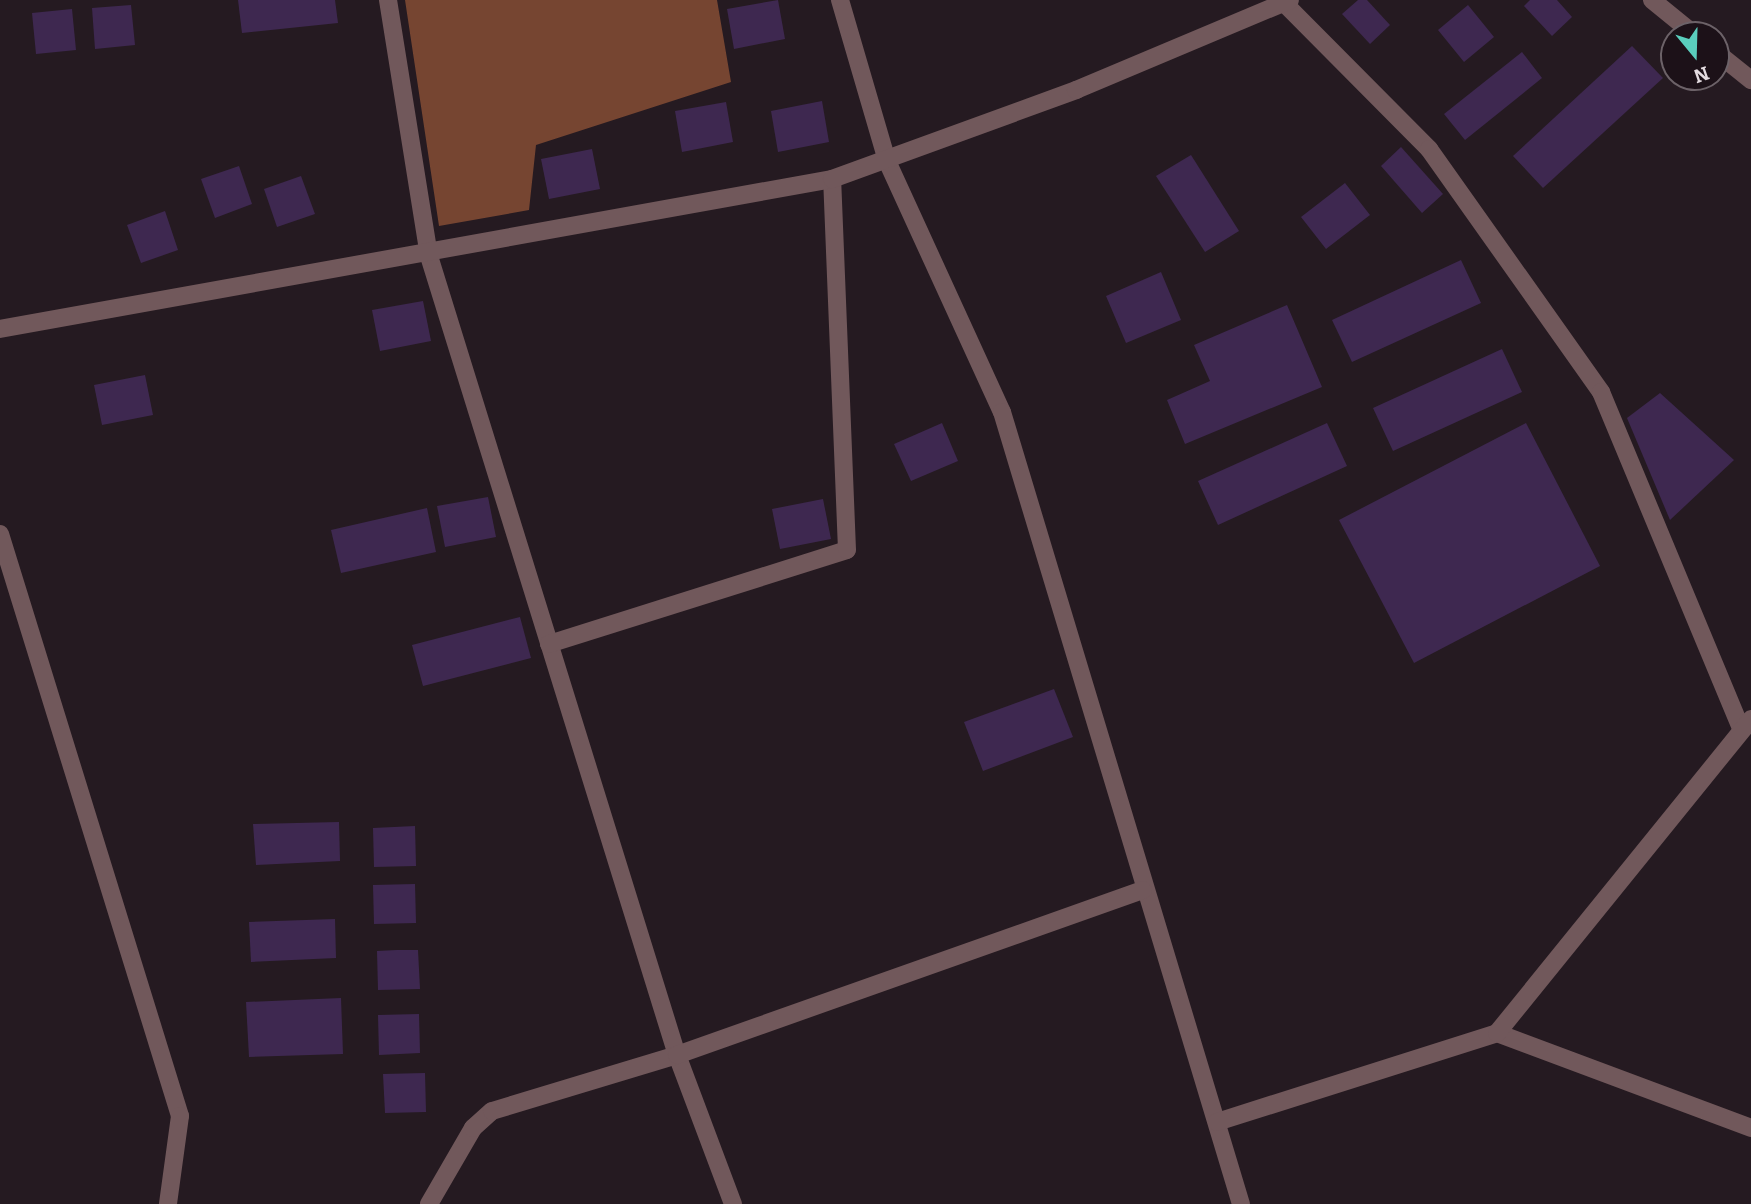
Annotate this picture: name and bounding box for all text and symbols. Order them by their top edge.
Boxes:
north arrow [1660,21,1730,91]
text: N [1691,61,1712,88]

